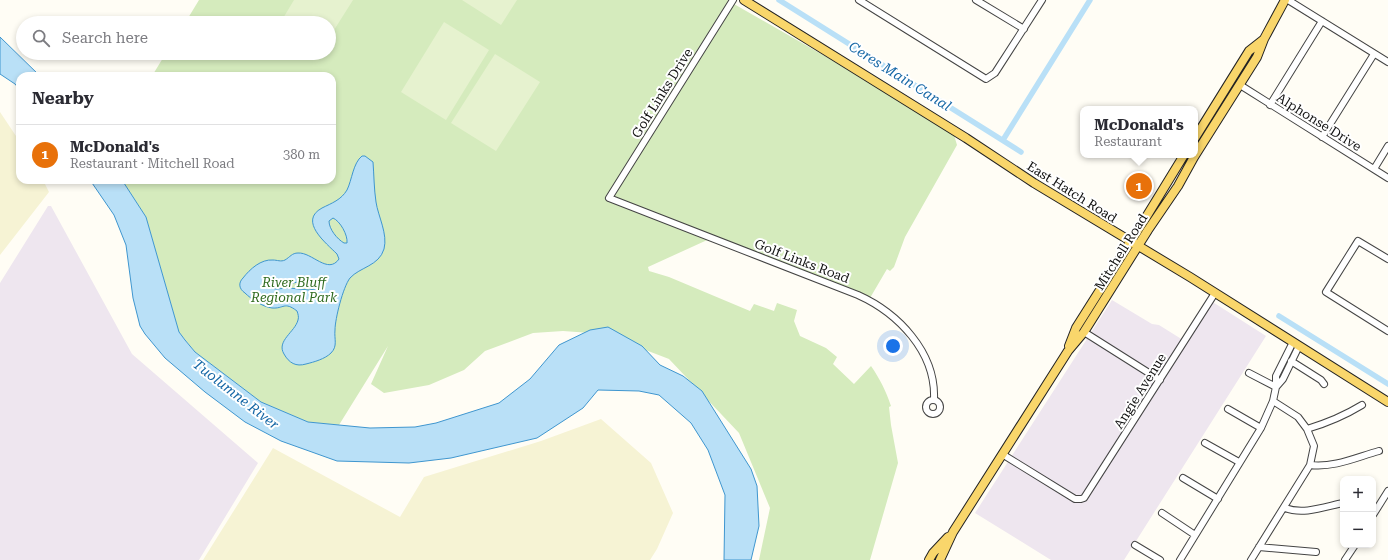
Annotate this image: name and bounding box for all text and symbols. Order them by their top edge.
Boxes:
search box [16,16,336,60]
icon: search [30,27,52,49]
text: Search here [62,29,148,47]
water label: Ceres Main Canal [846,38,954,114]
street label: Golf Links Drive [628,46,696,140]
text: Nearby [32,88,94,108]
street label: Alphonse Drive [1274,90,1364,154]
popup [1080,106,1198,158]
text: McDonald's [1094,116,1184,134]
text: Restaurant [1094,134,1162,149]
text: McDonald's [70,138,159,156]
text: 1 [41,147,49,162]
text: 380 m [283,147,320,162]
text: Restaurant · Mitchell Road [70,156,235,171]
street label: East Hatch Road [1024,158,1120,226]
pin: 1 [1126,171,1152,201]
street label: Mitchell Road [1092,210,1151,293]
street label: Golf Links Road [752,236,852,286]
park label: River Bluff Regional Park [250,275,338,305]
your location [883,336,903,356]
street label: Angie Avenue [1111,351,1169,431]
water label: Tuolumne River [190,356,282,433]
map controls [1340,476,1376,548]
button: + [1340,476,1376,512]
button: − [1340,512,1376,548]

